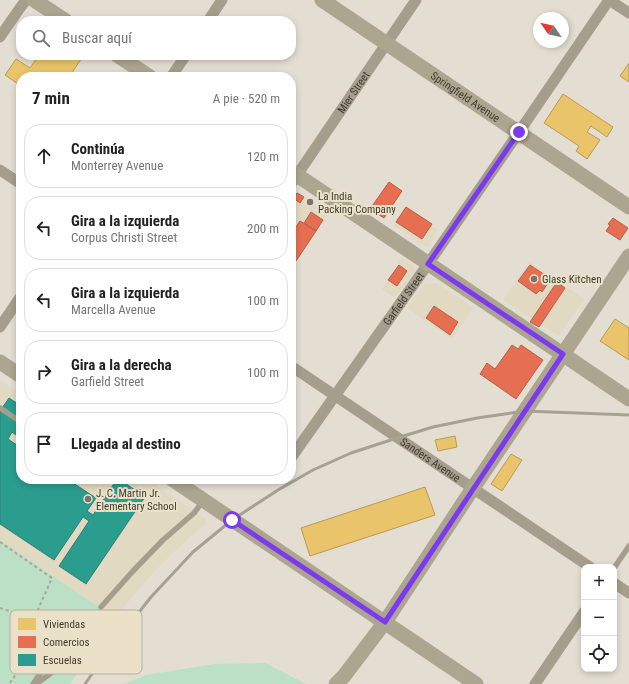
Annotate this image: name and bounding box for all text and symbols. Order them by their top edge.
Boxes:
north arrow [533,12,569,48]
search box [16,16,296,60]
icon: search [30,27,52,49]
text: Buscar aquí [62,29,132,47]
street label: Mier Street [335,69,373,116]
street label: Springfield Avenue [428,69,502,125]
text: 7 min [32,88,70,108]
text: A pie · 520 m [213,91,280,106]
route end [510,123,528,141]
text: Continúa [71,140,125,158]
icon: ahead [33,145,55,167]
text: 120 m [247,149,279,164]
text: Monterrey Avenue [71,158,163,173]
place label: La India Packing Company [318,190,396,216]
marker: La India Packing Company [305,197,315,207]
text: Gira a la izquierda [71,212,179,230]
icon: left [33,217,55,239]
text: 200 m [247,221,279,236]
text: Corpus Christi Street [71,230,177,245]
street label: Garfield Street [381,270,427,328]
place label: Glass Kitchen [542,273,602,286]
marker: Glass Kitchen [529,274,539,284]
text: Gira a la izquierda [71,284,179,302]
icon: left [33,289,55,311]
text: 100 m [247,293,279,308]
text: Marcella Avenue [71,302,156,317]
text: Gira a la derecha [71,356,172,374]
icon: right [33,361,55,383]
text: 100 m [247,365,279,380]
text: Garfield Street [71,374,144,389]
icon: arrive [33,433,55,455]
text: Llegada al destino [71,435,181,453]
street label: Sanders Avenue [398,435,463,485]
place label: J. C. Martin Jr. Elementary School [96,487,177,513]
marker: J. C. Martin Jr. Elementary School [83,494,93,504]
route start [223,511,241,529]
map controls [581,564,617,672]
button: + [581,564,617,600]
button: − [581,600,617,636]
legend [10,610,142,674]
text: Viviendas [43,618,85,631]
text: Comercios [43,636,90,649]
button: locate [581,636,617,672]
text: Escuelas [43,654,82,667]

